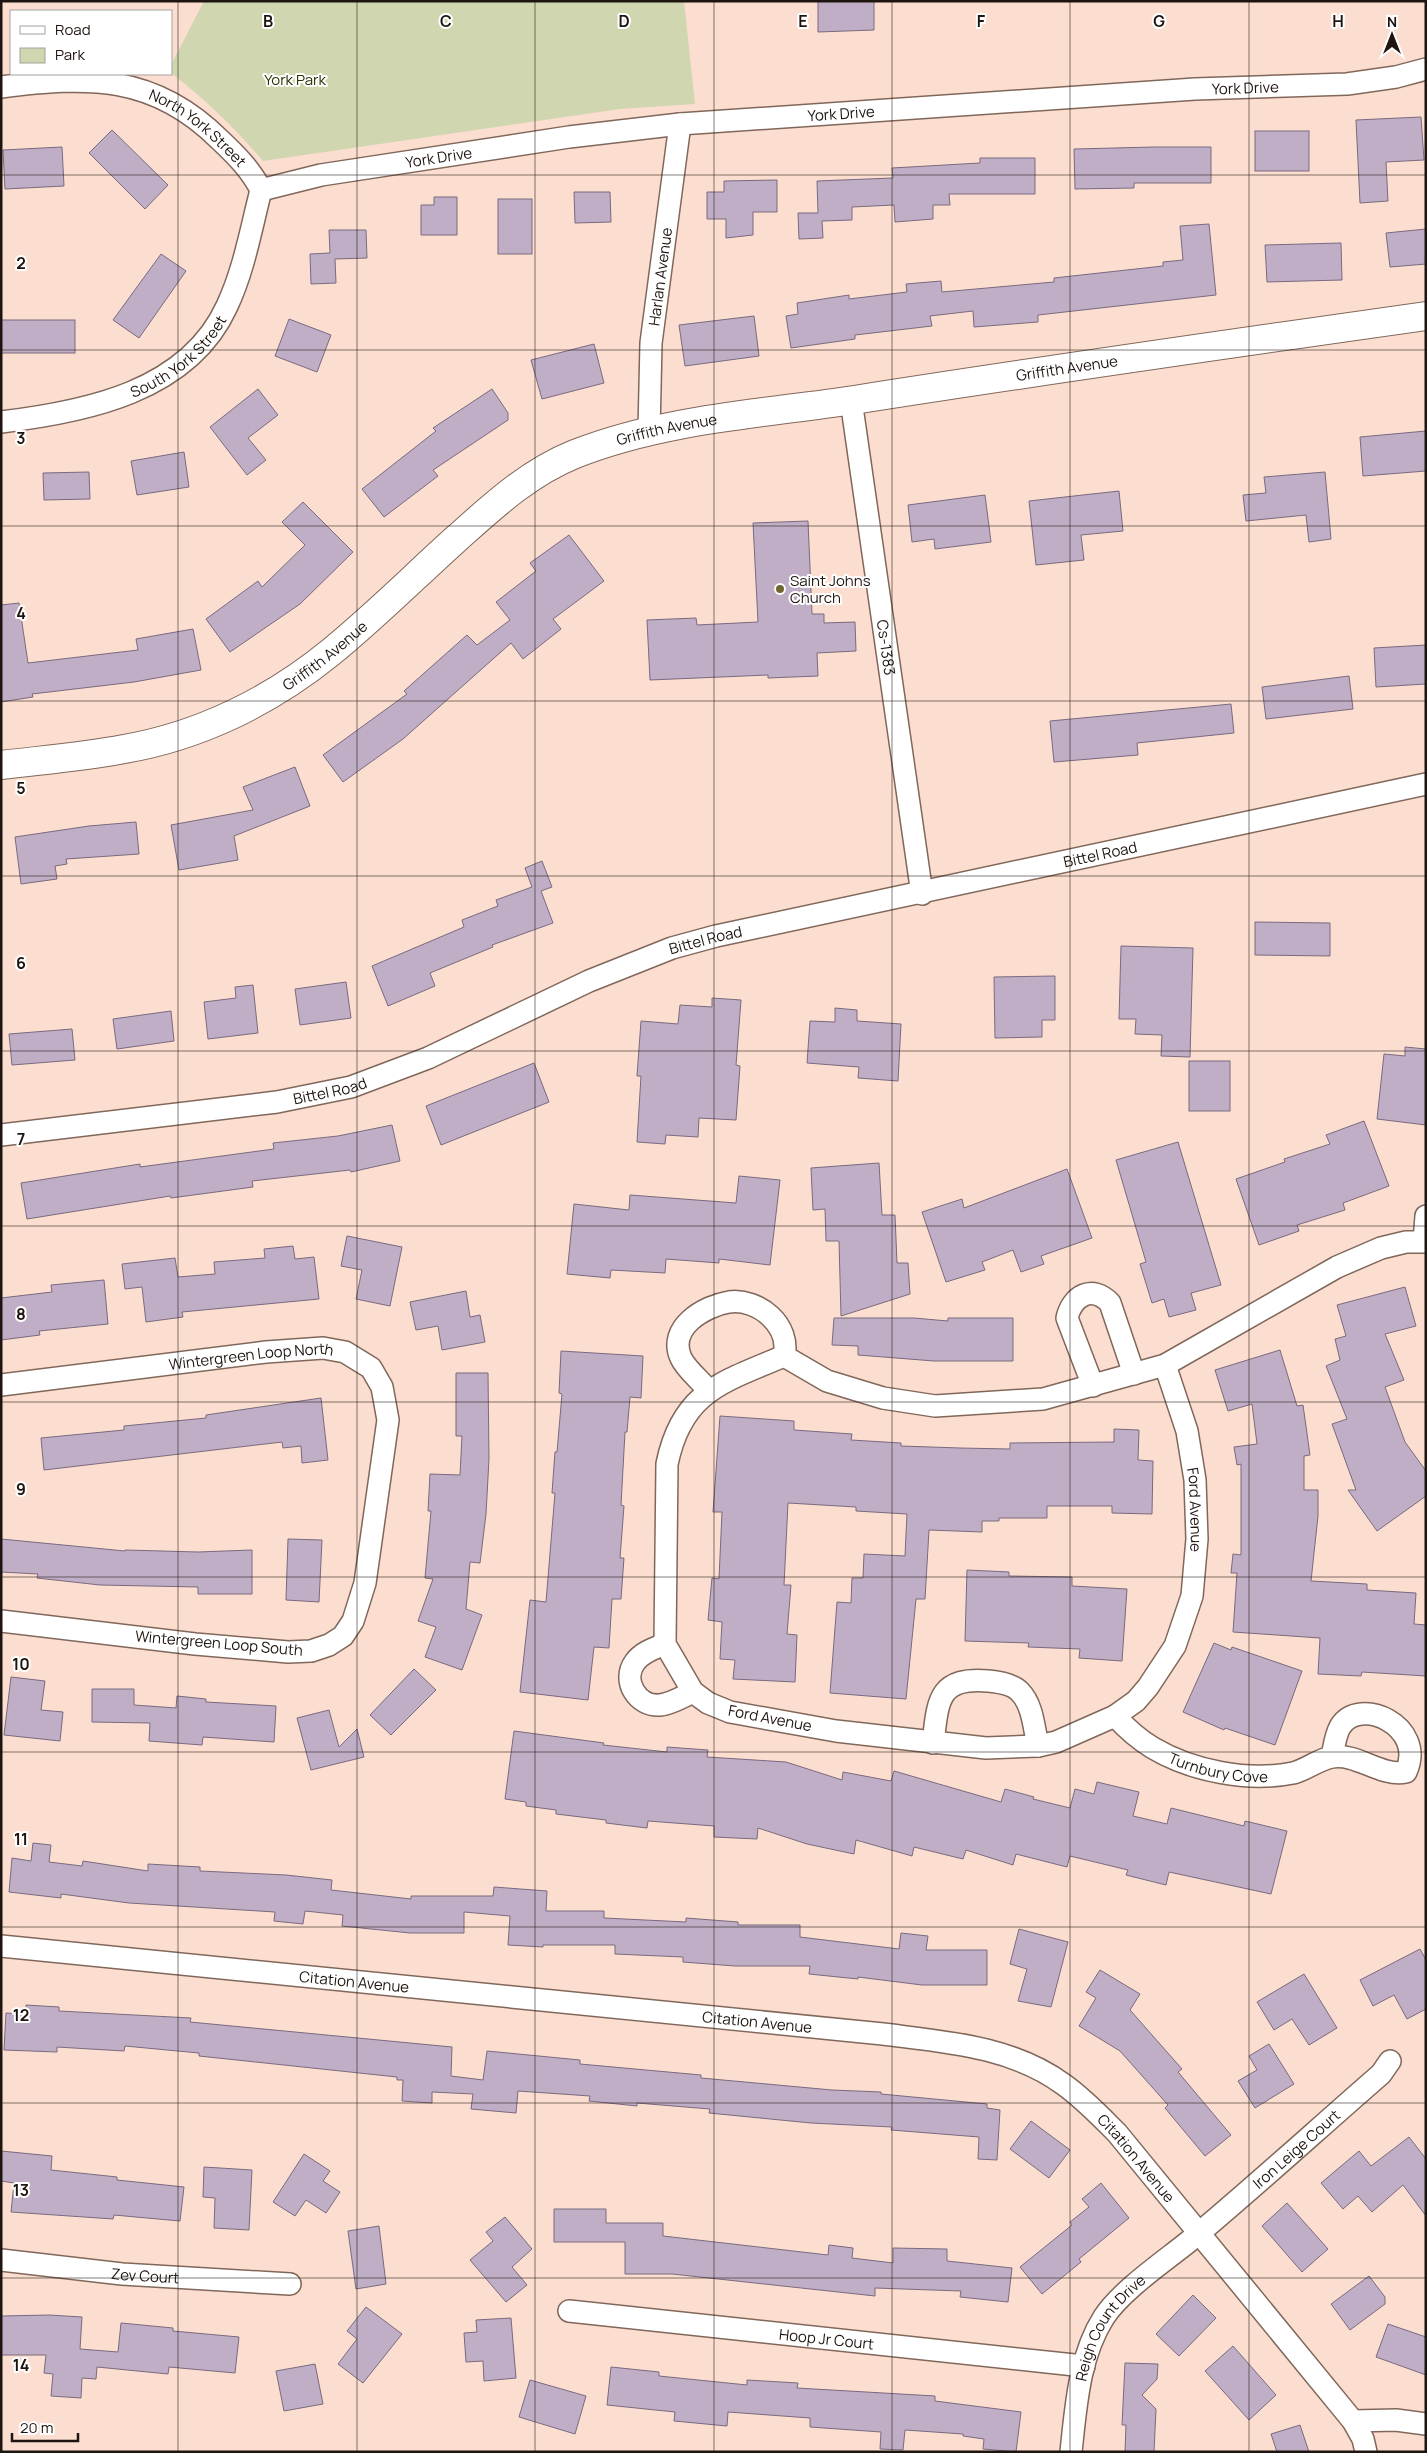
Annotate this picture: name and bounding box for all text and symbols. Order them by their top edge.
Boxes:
legend [10,10,172,75]
text: B [263,10,273,32]
text: C [440,10,452,32]
text: D [618,10,630,32]
text: E [798,10,808,32]
text: F [977,10,986,32]
text: G [1153,10,1165,32]
text: H [1332,10,1344,32]
north arrow [1367,10,1417,60]
text: N [1387,12,1397,31]
text: Road [55,19,91,40]
text: Park [55,44,85,65]
park label: York Park [264,69,326,90]
street label: York Drive [1211,76,1279,99]
street label: North York Street [146,83,252,171]
street label: York Drive [807,100,875,126]
street label: York Drive [404,141,474,172]
street label: Harlan Avenue [643,226,677,327]
text: 2 [16,252,26,274]
street label: South York Street [127,311,231,402]
street label: Griffith Avenue [1015,350,1119,385]
street label: Griffith Avenue [614,408,719,450]
text: 3 [16,427,26,449]
place label: Saint Johns Church [790,570,871,608]
marker: Saint Johns Church [774,583,786,595]
text: 4 [16,602,26,624]
street label: Griffith Avenue [278,615,372,695]
street label: Cs-1383 [872,618,901,677]
text: 5 [16,777,26,799]
street label: Bittel Road [1061,836,1139,872]
street label: Bittel Road [666,920,744,959]
text: 6 [16,952,26,974]
street label: Bittel Road [291,1072,370,1109]
text: 7 [17,1128,25,1150]
text: 8 [16,1303,26,1325]
street label: Wintergreen Loop North [167,1337,336,1375]
street label: Ford Avenue [1183,1466,1208,1553]
text: 9 [16,1478,26,1500]
street label: Wintergreen Loop South [134,1625,304,1661]
text: 10 [12,1653,30,1675]
street label: Ford Avenue [726,1700,814,1736]
street label: Turnbury Cove [1165,1747,1268,1787]
text: 11 [14,1828,28,1850]
street label: Citation Avenue [298,1965,410,1997]
text: 12 [13,2004,29,2026]
street label: Citation Avenue [701,2006,813,2037]
street label: Iron Leige Court [1248,2104,1344,2193]
street label: Citation Avenue [1093,2109,1180,2207]
text: 13 [13,2179,29,2201]
street label: Zev Court [110,2262,180,2288]
street label: Reigh Count Drive [1070,2269,1150,2383]
street label: Hoop Jr Court [778,2323,875,2354]
text: 14 [13,2354,29,2376]
scale bar [12,2410,79,2442]
text: 20 m [20,2417,53,2438]

